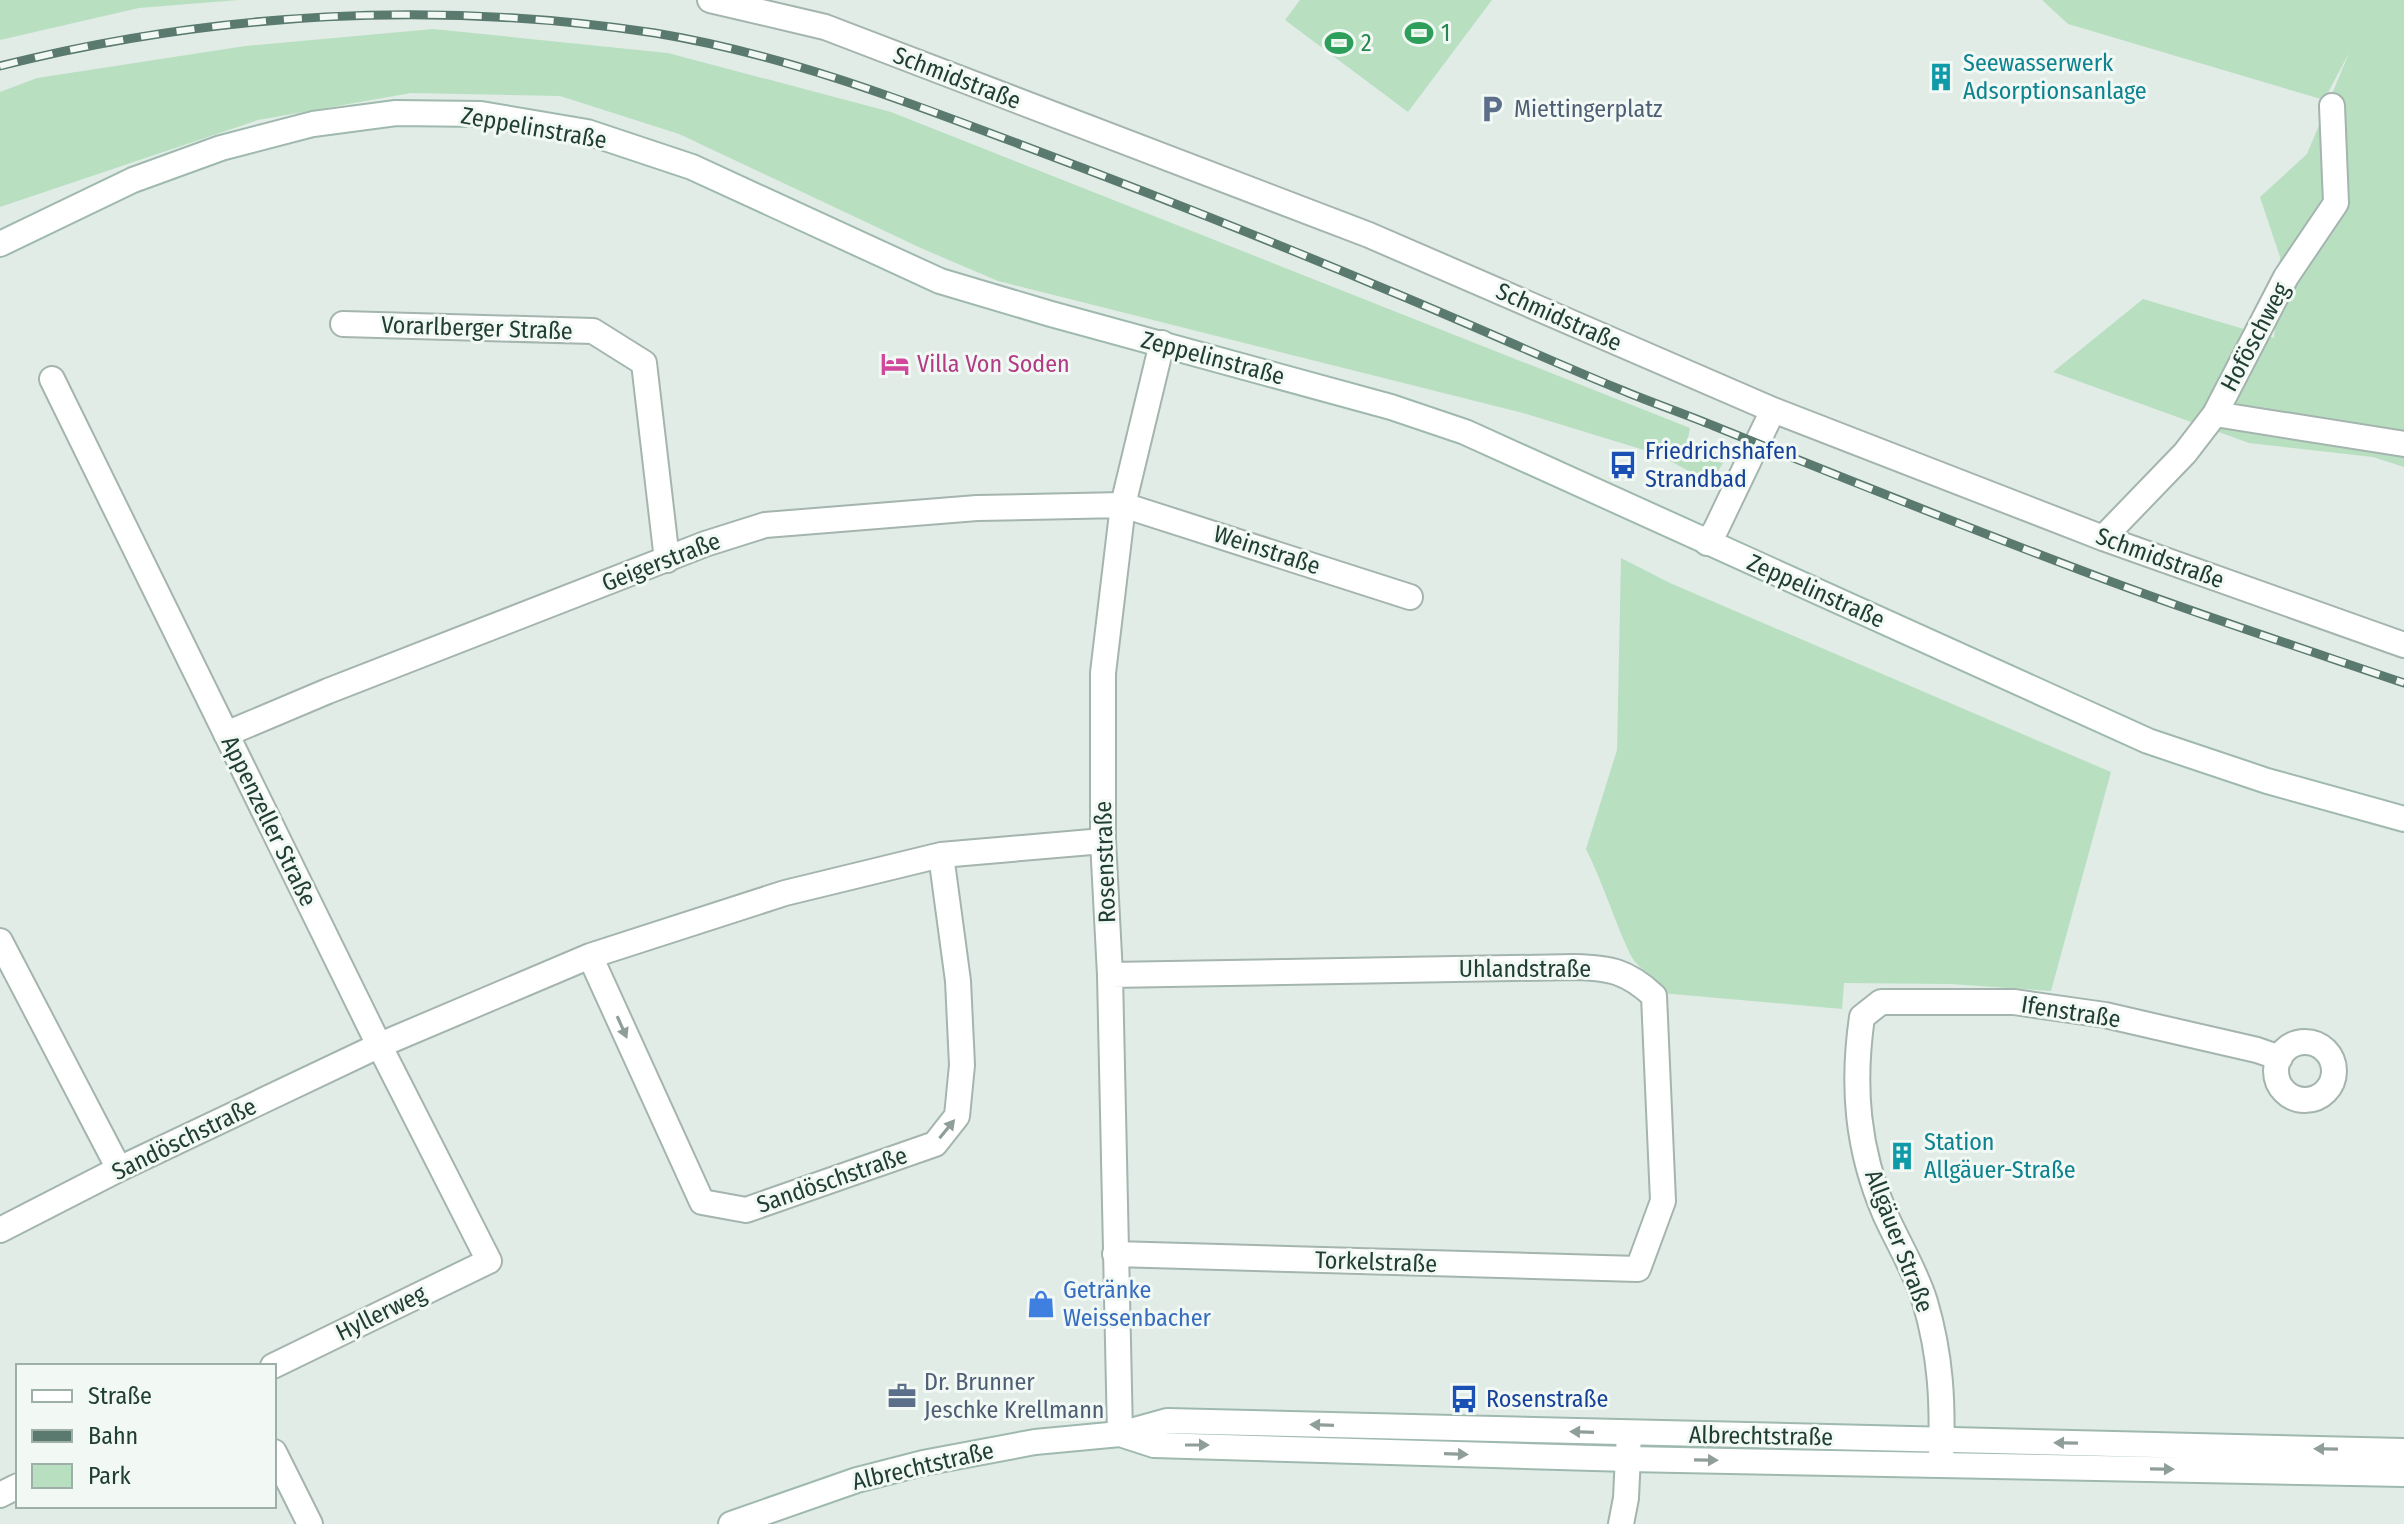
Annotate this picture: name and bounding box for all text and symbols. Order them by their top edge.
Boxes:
sports icon: 1 [1404,18,1434,48]
place label: 1 [1441,19,1450,47]
sports icon: 2 [1324,28,1354,58]
place label: 2 [1361,29,1372,57]
street label: Schmidstraße [889,41,1025,115]
place label: Seewasserwerk Adsorptionsanlage [1963,49,2147,105]
building icon: Seewasserwerk Adsorptionsanlage [1926,62,1956,92]
parking icon: Miettingerplatz [1477,94,1507,124]
place label: Miettingerplatz [1514,95,1663,123]
street label: Zeppelinstraße [459,101,609,155]
street label: Schmidstraße [1492,277,1626,357]
street label: Hoföschweg [2215,277,2296,396]
street label: Vorarlberger Straße [381,311,573,345]
street label: Zeppelinstraße [1138,325,1288,391]
hotel icon: Villa Von Soden [880,349,910,379]
place label: Villa Von Soden [917,350,1070,378]
place label: Friedrichshafen Strandbad [1645,437,1797,493]
bus stop icon: Friedrichshafen Strandbad [1608,450,1638,480]
street label: Weinstraße [1210,520,1324,580]
street label: Schmidstraße [2092,522,2228,594]
street label: Geigerstraße [598,527,724,597]
street label: Zeppelinstraße [1743,548,1889,634]
street label: Appenzeller Straße [216,731,322,911]
street label: Rosenstraße [1089,800,1121,924]
street label: Uhlandstraße [1459,955,1591,983]
street label: Ifenstraße [2019,990,2123,1034]
one-way arrow [615,1016,629,1039]
street label: Sandöschstraße [107,1092,261,1186]
one-way arrow [938,1119,954,1139]
place label: Station Allgäuer-Straße [1924,1128,2076,1184]
street label: Sandöschstraße [753,1141,911,1219]
building icon: Station Allgäuer-Straße [1887,1141,1917,1171]
street label: Allgäuer Straße [1859,1166,1939,1316]
street label: Torkelstraße [1314,1246,1438,1278]
place label: Getränke Weissenbacher [1063,1276,1211,1332]
street label: Hyllerweg [331,1279,431,1347]
shop icon: Getränke Weissenbacher [1026,1289,1056,1319]
legend [16,1364,276,1508]
place label: Dr. Brunner Jeschke Krellmann [924,1368,1104,1424]
office icon: Dr. Brunner Jeschke Krellmann [887,1381,917,1411]
text: Straße [88,1382,152,1410]
bus stop icon: Rosenstraße [1449,1384,1479,1414]
place label: Rosenstraße [1486,1385,1608,1413]
one-way arrow [1309,1418,1334,1431]
street label: Albrechtstraße [1689,1421,1833,1451]
text: Bahn [88,1422,138,1450]
one-way arrow [1569,1426,1594,1439]
street label: Albrechtstraße [850,1436,996,1496]
one-way arrow [2053,1437,2078,1450]
one-way arrow [1185,1439,1210,1451]
one-way arrow [2313,1443,2338,1456]
one-way arrow [1444,1447,1469,1460]
one-way arrow [1694,1454,1719,1466]
text: Park [88,1462,131,1490]
one-way arrow [2150,1463,2175,1475]

